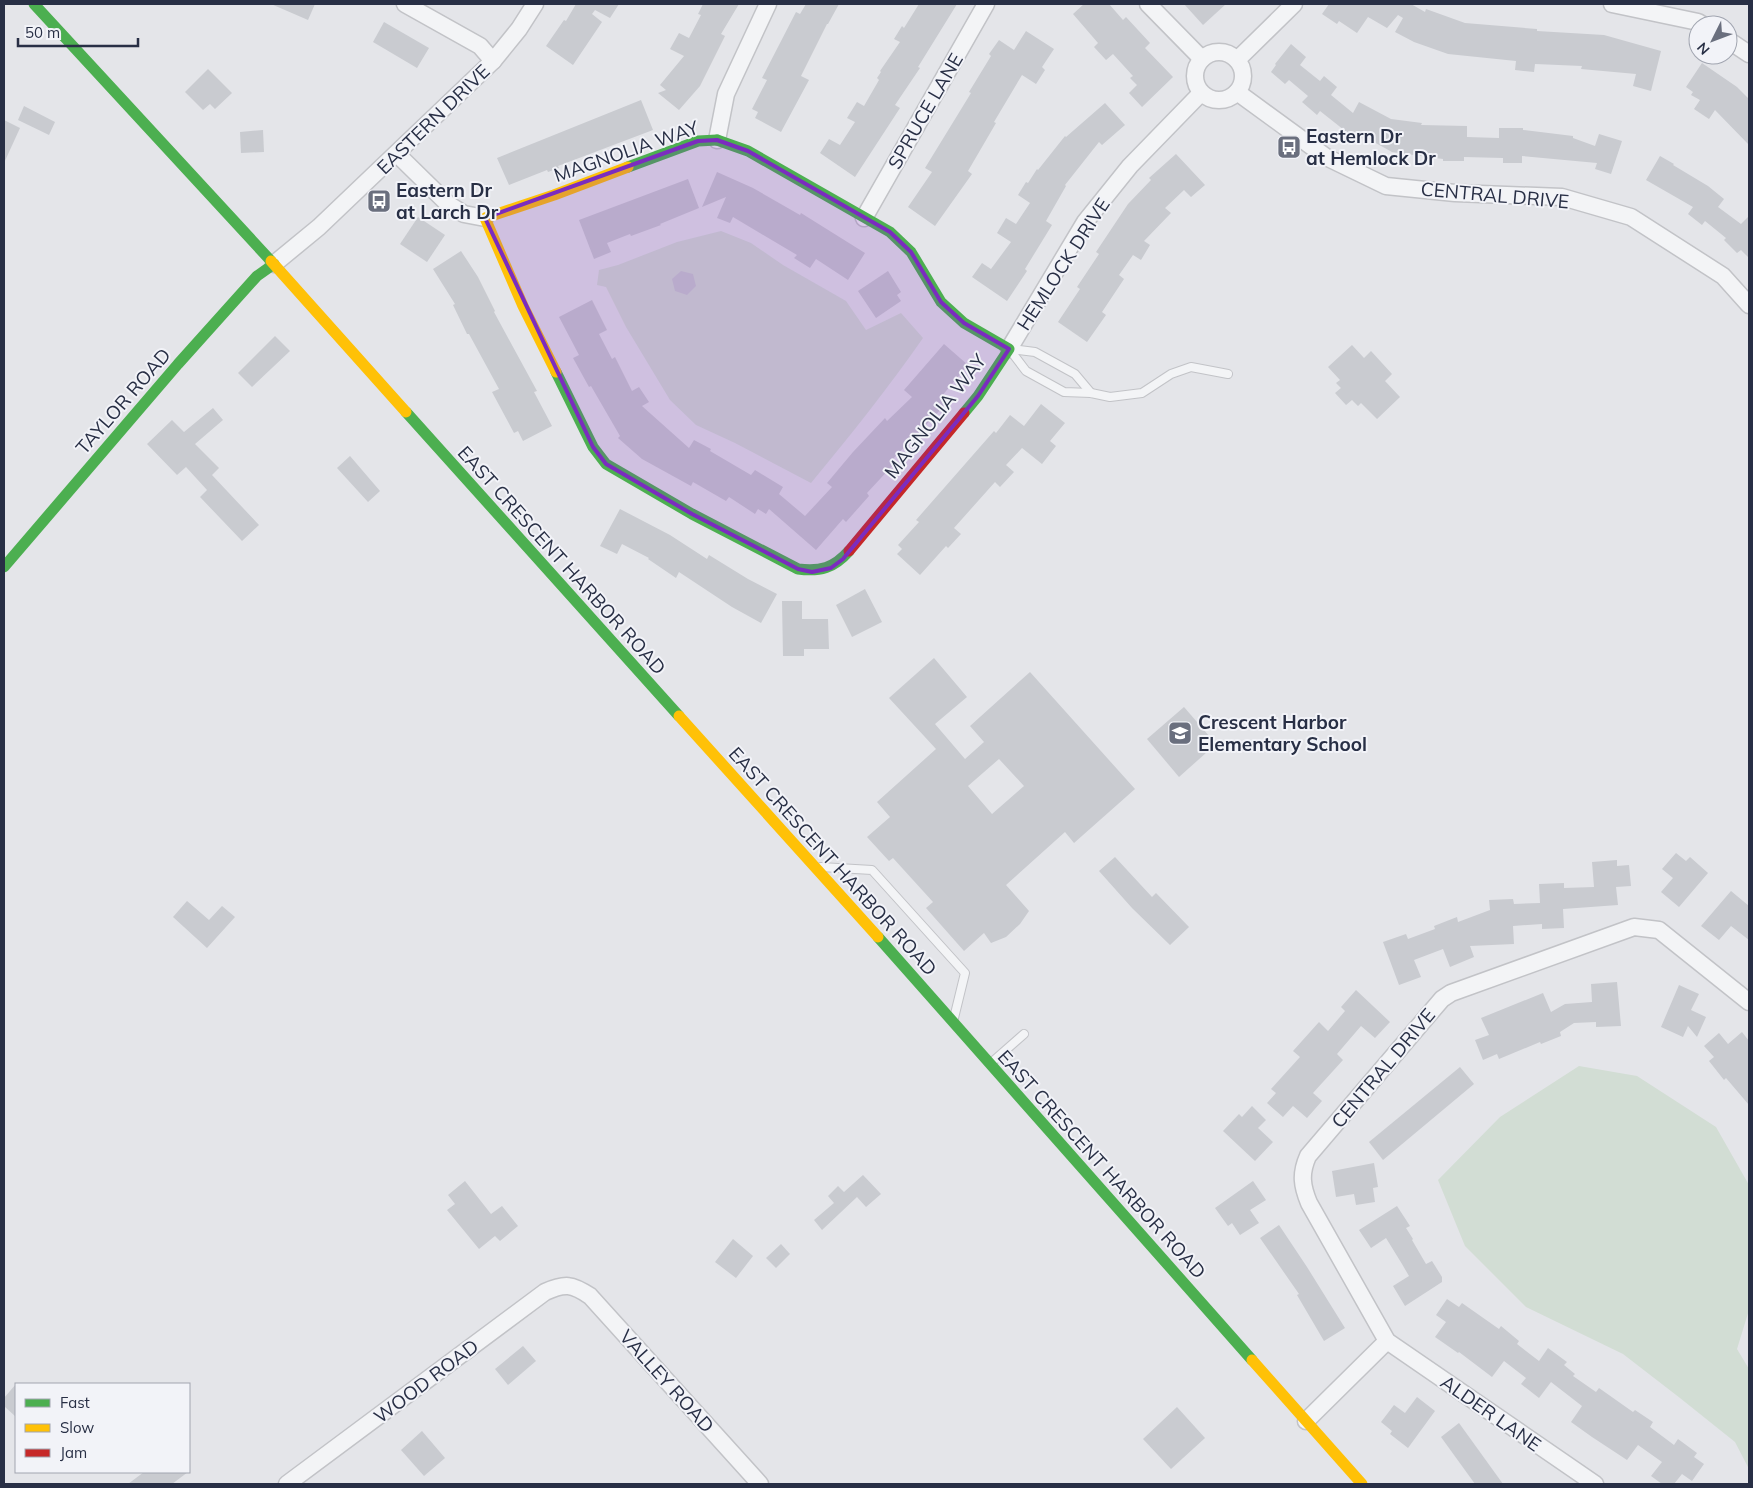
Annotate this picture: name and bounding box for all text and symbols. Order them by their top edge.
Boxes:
scale bar [18,15,138,47]
north arrow [1688,15,1738,65]
text: 50 m [25,23,60,42]
text: N [1693,39,1714,59]
street label: SPRUCE LANE [882,49,968,173]
street label: EASTERN DRIVE [371,59,495,179]
street label: MAGNOLIA WAY [551,115,702,187]
place label: Eastern Dr at Hemlock Dr [1306,124,1436,170]
bus stop icon: Eastern Dr at Hemlock Dr [1276,134,1302,160]
street label: CENTRAL DRIVE [1420,177,1570,213]
place label: Eastern Dr at Larch Dr [396,178,499,224]
bus stop icon: Eastern Dr at Larch Dr [366,188,392,214]
street label: HEMLOCK DRIVE [1011,193,1115,335]
street label: TAYLOR ROAD [70,343,176,459]
street label: MAGNOLIA WAY [879,349,991,483]
street label: EAST CRESCENT HARBOR ROAD [453,441,671,679]
place label: Crescent Harbor Elementary School [1198,710,1367,756]
school or university icon: Crescent Harbor Elementary School [1167,720,1193,746]
street label: EAST CRESCENT HARBOR ROAD [724,742,942,980]
street label: CENTRAL DRIVE [1326,1003,1440,1133]
street label: EAST CRESCENT HARBOR ROAD [993,1045,1211,1283]
street label: VALLEY ROAD [615,1325,719,1437]
street label: WOOD ROAD [369,1334,483,1428]
street label: ALDER LANE [1436,1370,1546,1456]
legend [15,1383,190,1473]
text: Fast [60,1393,90,1412]
text: Slow [60,1418,94,1437]
text: Jam [60,1443,87,1462]

